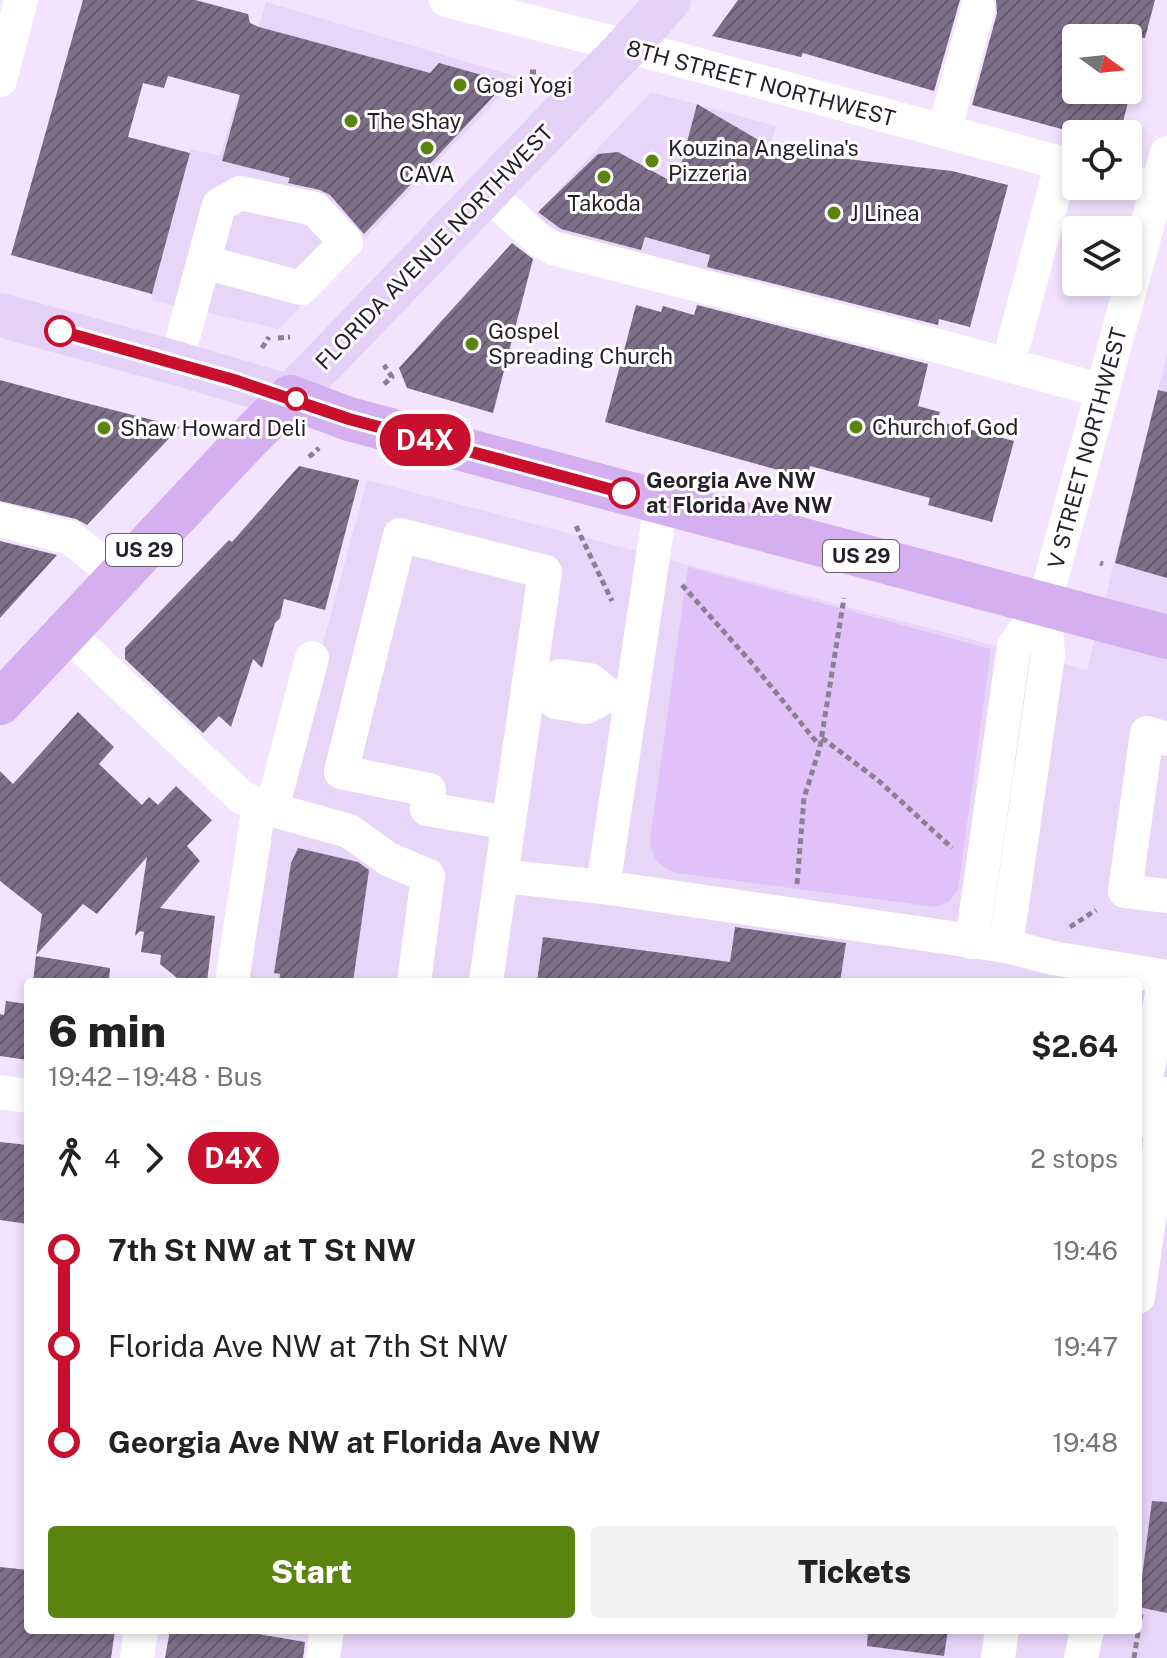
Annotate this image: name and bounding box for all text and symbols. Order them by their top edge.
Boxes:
north arrow [1062,24,1142,104]
map controls [1062,24,1142,296]
street label: 8TH STREET NORTHWEST [624,35,898,131]
place label: Gogi Yogi [476,72,572,98]
marker: Gogi Yogi [451,76,469,94]
place label: The Shay [367,108,462,134]
marker: The Shay [342,112,360,130]
street label: FLORIDA AVENUE NORTHWEST [310,119,558,375]
button: locate [1062,120,1142,200]
place label: Kouzina Angelina's Pizzeria [668,135,859,186]
marker: CAVA [418,139,436,157]
marker: Kouzina Angelina's Pizzeria [643,152,661,170]
place label: CAVA [399,161,455,187]
marker: Takoda [595,168,613,186]
place label: Takoda [567,190,641,216]
place label: J Linea [850,200,919,226]
marker: J Linea [825,204,843,222]
button: layers [1062,216,1142,296]
unlabelled marker [45,316,75,346]
place label: Gospel Spreading Church [488,318,673,369]
street label: V STREET NORTHWEST [1042,325,1132,571]
marker: Gospel Spreading Church [463,335,481,353]
unlabelled marker [285,388,307,410]
line badge: D4X [379,414,471,466]
place label: Church of God [872,414,1018,440]
place label: Shaw Howard Deli [120,415,306,441]
marker: Church of God [847,418,865,436]
marker: Shaw Howard Deli [95,419,113,437]
text: D4X [396,423,454,456]
place label: Georgia Ave NW at Florida Ave NW [646,467,832,518]
marker: Georgia Ave NW at Florida Ave NW [609,478,639,508]
road number: US 29 [106,534,182,566]
road number: US 29 [823,540,899,572]
text: 6 min [48,1005,166,1057]
text: $2.64 [1031,1028,1118,1064]
text: 19:42 – 19:48 · Bus [48,1061,262,1092]
icon: walk [48,1136,92,1180]
icon: forward [132,1136,176,1180]
text: D4X [204,1141,263,1174]
text: 4 [104,1143,120,1174]
text: 2 stops [1030,1143,1118,1174]
text: 7th St NW at T St NW [108,1232,416,1268]
text: 19:46 [1053,1235,1118,1266]
text: Florida Ave NW at 7th St NW [108,1328,508,1364]
text: 19:47 [1054,1331,1118,1362]
text: Georgia Ave NW at Florida Ave NW [108,1424,600,1460]
text: 19:48 [1052,1427,1118,1458]
button: Start [48,1526,575,1618]
button: Tickets [591,1526,1118,1618]

